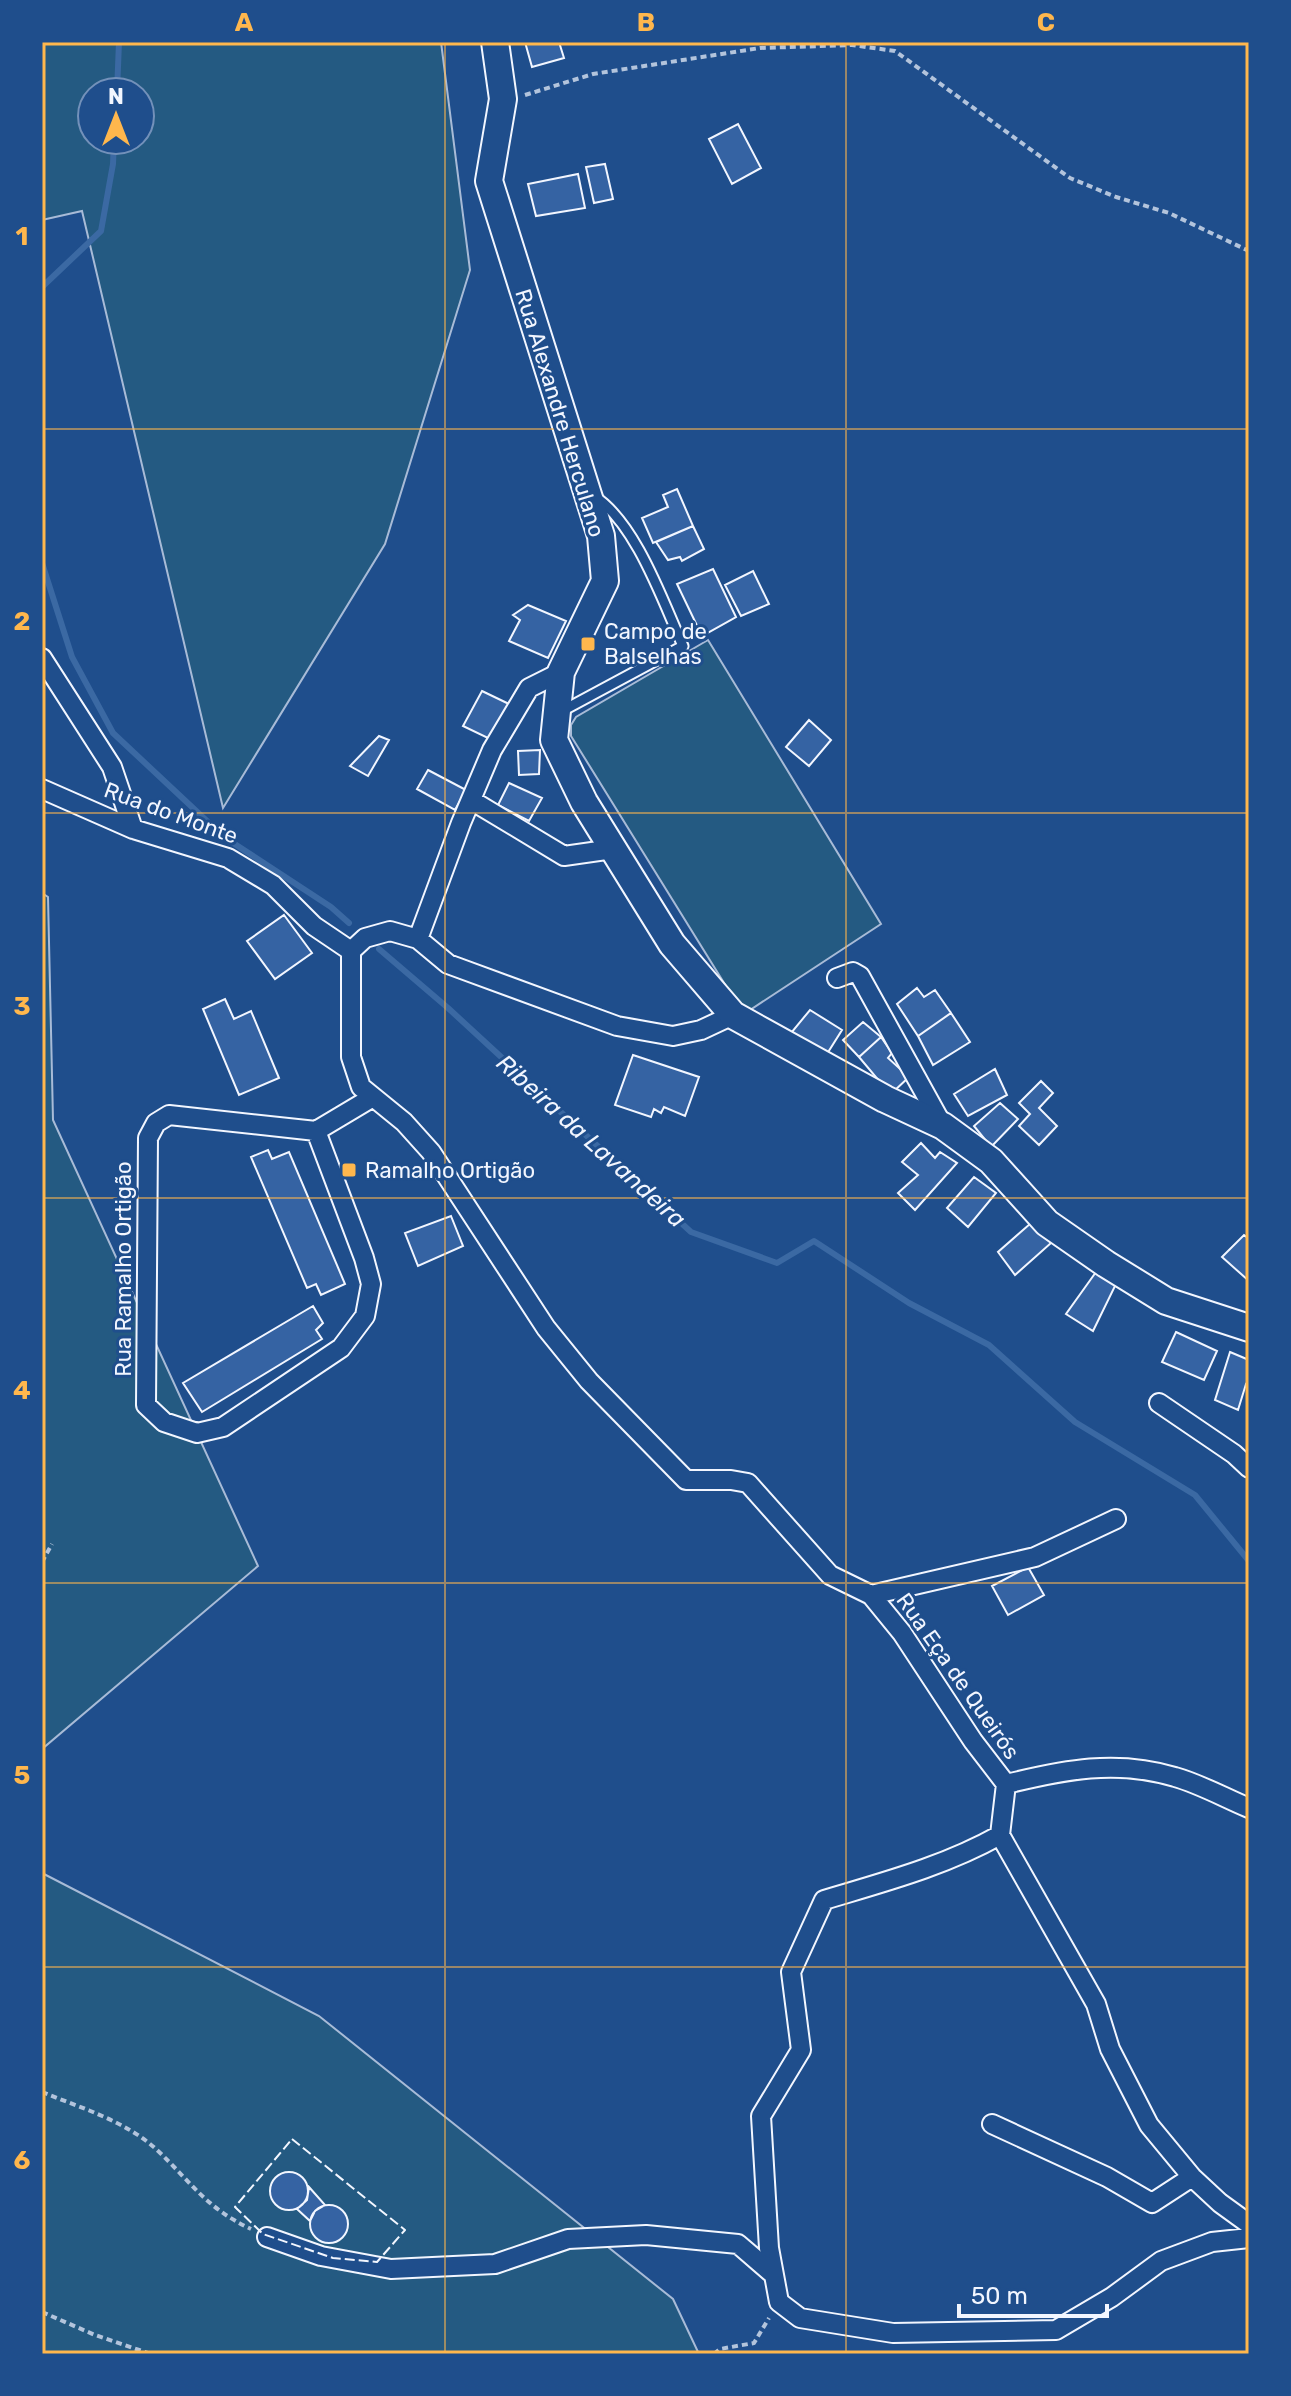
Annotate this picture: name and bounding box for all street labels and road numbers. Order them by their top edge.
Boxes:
street label: Rua Alexandre Herculano [509,286,611,540]
street label: Rua do Monte [100,776,242,850]
street label: Rua Ramalho Ortigão [110,1161,137,1377]
street label: Rua Eça de Queirós [891,1588,1025,1764]

